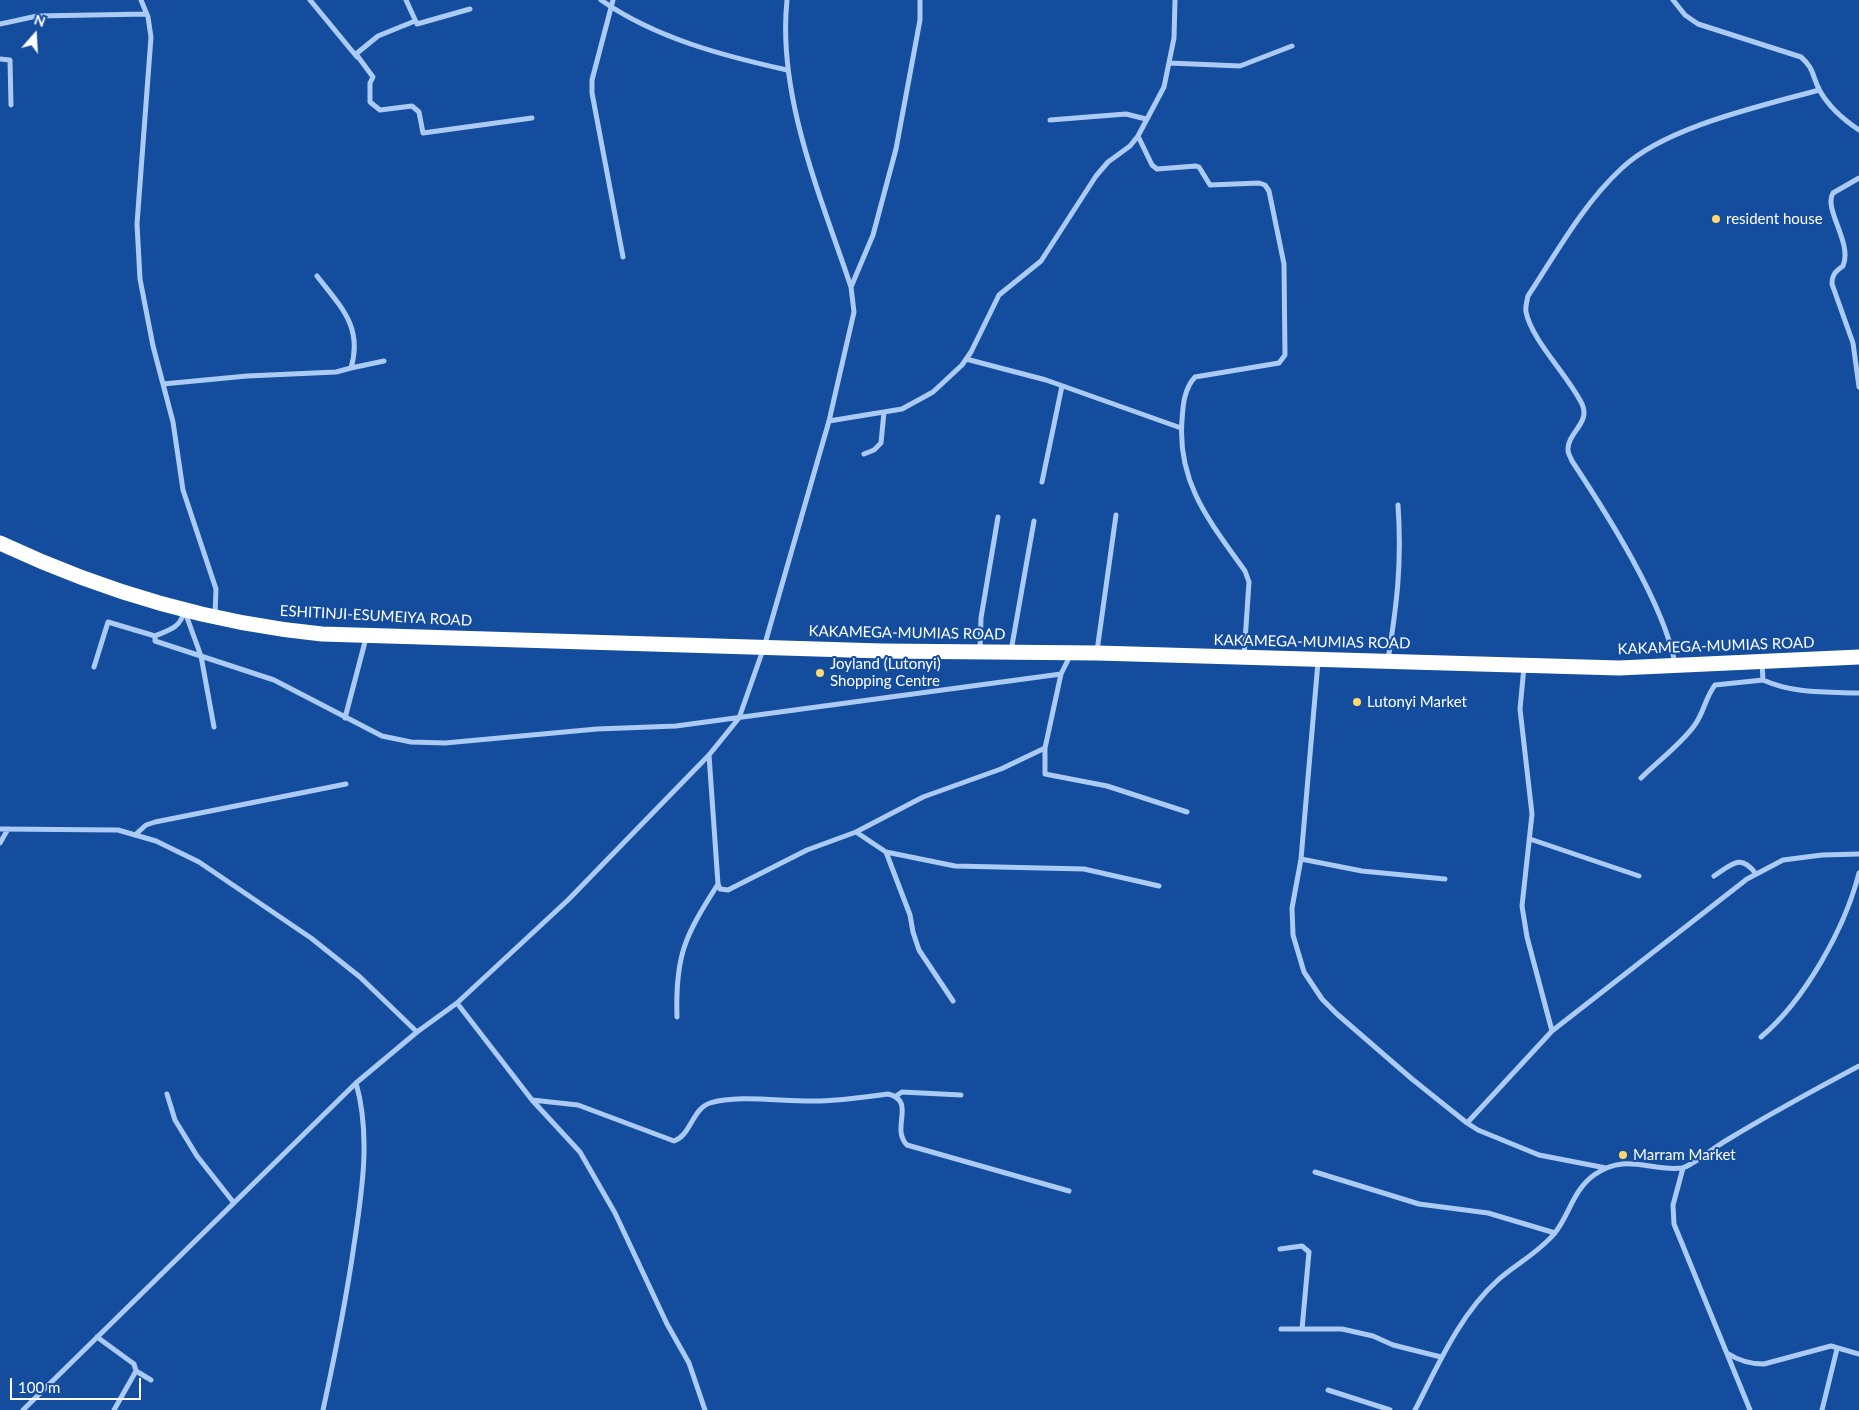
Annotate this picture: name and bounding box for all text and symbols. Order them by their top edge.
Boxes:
north arrow [10,10,60,60]
text: N [32,11,48,30]
place label: resident house [1726,210,1823,228]
marker: resident house [1710,213,1722,225]
street label: ESHITINJI-ESUMEIYA ROAD [279,602,473,630]
street label: KAKAMEGA-MUMIAS ROAD [808,622,1006,644]
street label: KAKAMEGA-MUMIAS ROAD [1213,631,1411,653]
street label: KAKAMEGA-MUMIAS ROAD [1617,634,1815,658]
place label: Joyland (Lutonyi) Shopping Centre [830,655,941,690]
marker: Joyland (Lutonyi) Shopping Centre [814,667,826,679]
place label: Lutonyi Market [1367,693,1467,711]
marker: Lutonyi Market [1351,696,1363,708]
place label: Marram Market [1633,1146,1736,1164]
marker: Marram Market [1617,1149,1629,1161]
scale bar [12,1368,144,1400]
text: 100 m [18,1378,60,1396]

